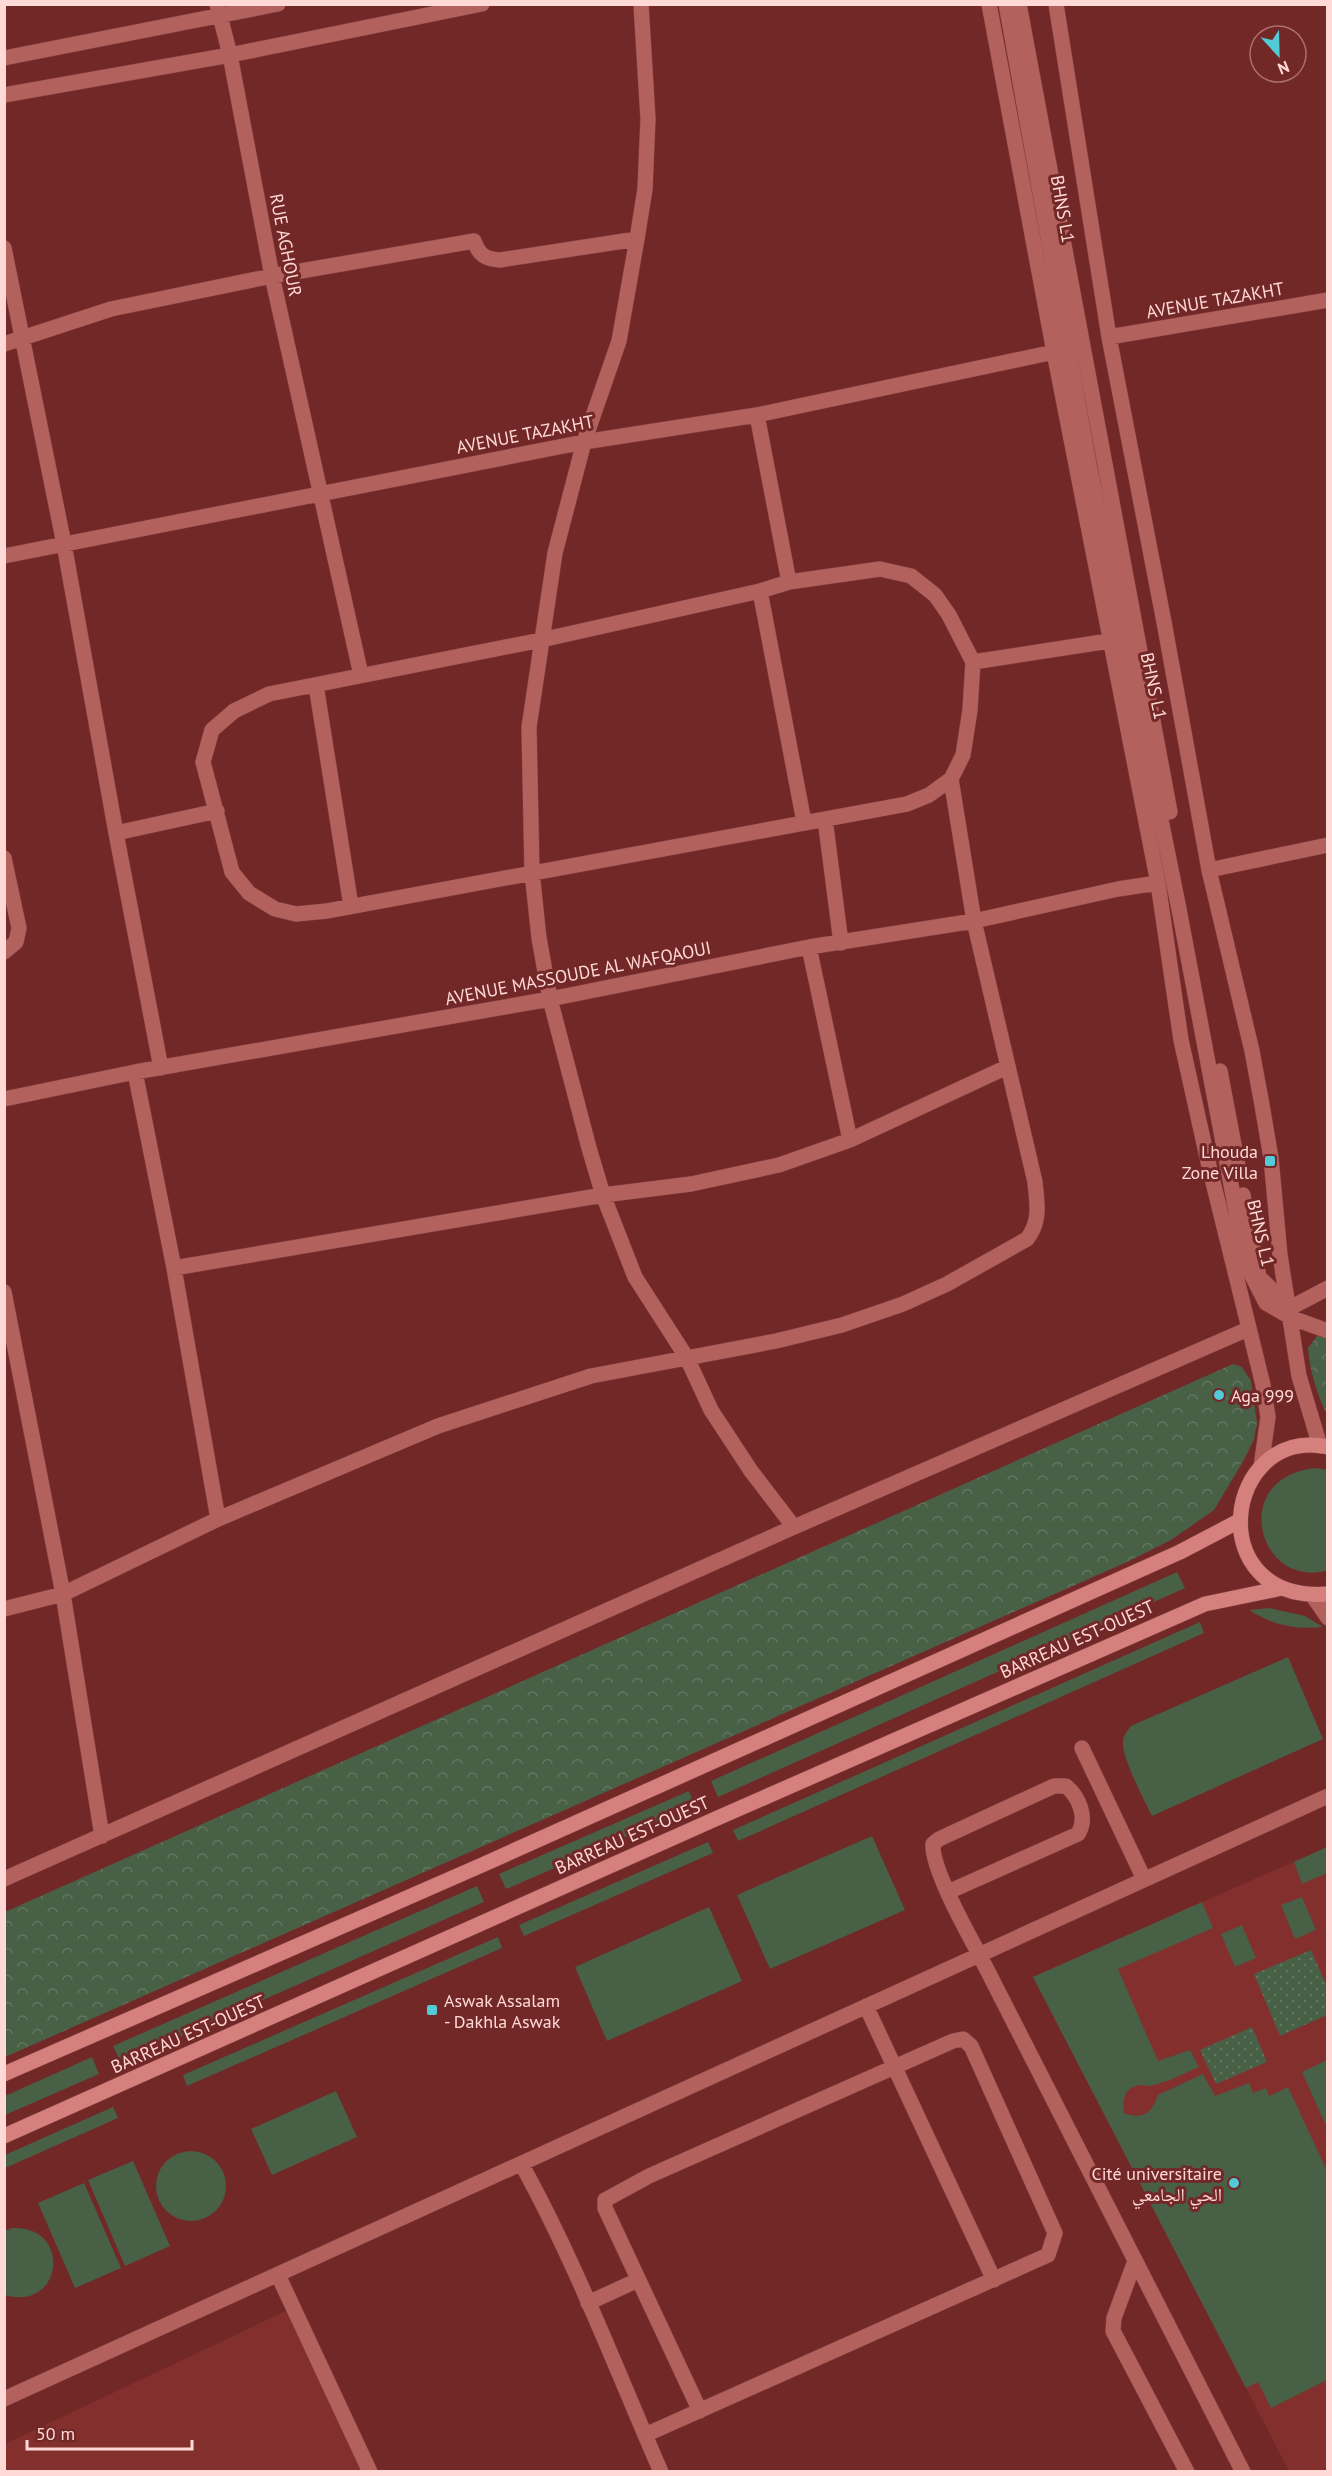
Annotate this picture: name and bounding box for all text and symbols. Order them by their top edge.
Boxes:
north arrow [1248,24,1308,84]
text: N [1275,57,1292,79]
street label: BHNS L1 [1046,173,1080,245]
street label: RUE AGHOUR [265,192,307,299]
street label: AVENUE TAZAKHT [1144,277,1286,323]
street label: AVENUE TAZAKHT [454,409,596,459]
street label: BHNS L1 [1136,650,1172,722]
street label: AVENUE MASSOUDE AL WAFQAOUI [443,936,713,1010]
place label: Lhouda Zone Villa [1182,1140,1258,1184]
marker: Lhouda Zone Villa [1263,1154,1277,1168]
street label: BHNS L1 [1242,1197,1280,1269]
place label: Aga 999 [1231,1384,1294,1407]
marker: Aga 999 [1212,1388,1226,1402]
street label: BARREAU EST-OUEST [996,1595,1158,1683]
street label: BARREAU EST-OUEST [551,1791,713,1879]
place label: Aswak Assalam - Dakhla Aswak [444,1989,561,2033]
street label: BARREAU EST-OUEST [107,1990,269,2078]
marker: Aswak Assalam - Dakhla Aswak [425,2003,439,2017]
place label: Cité universitaire الحي الجامعي [1091,2162,1222,2209]
marker: Cité universitaire الحي الجامعي [1227,2176,1241,2190]
scale bar [27,2413,192,2451]
text: 50 m [36,2422,75,2445]

